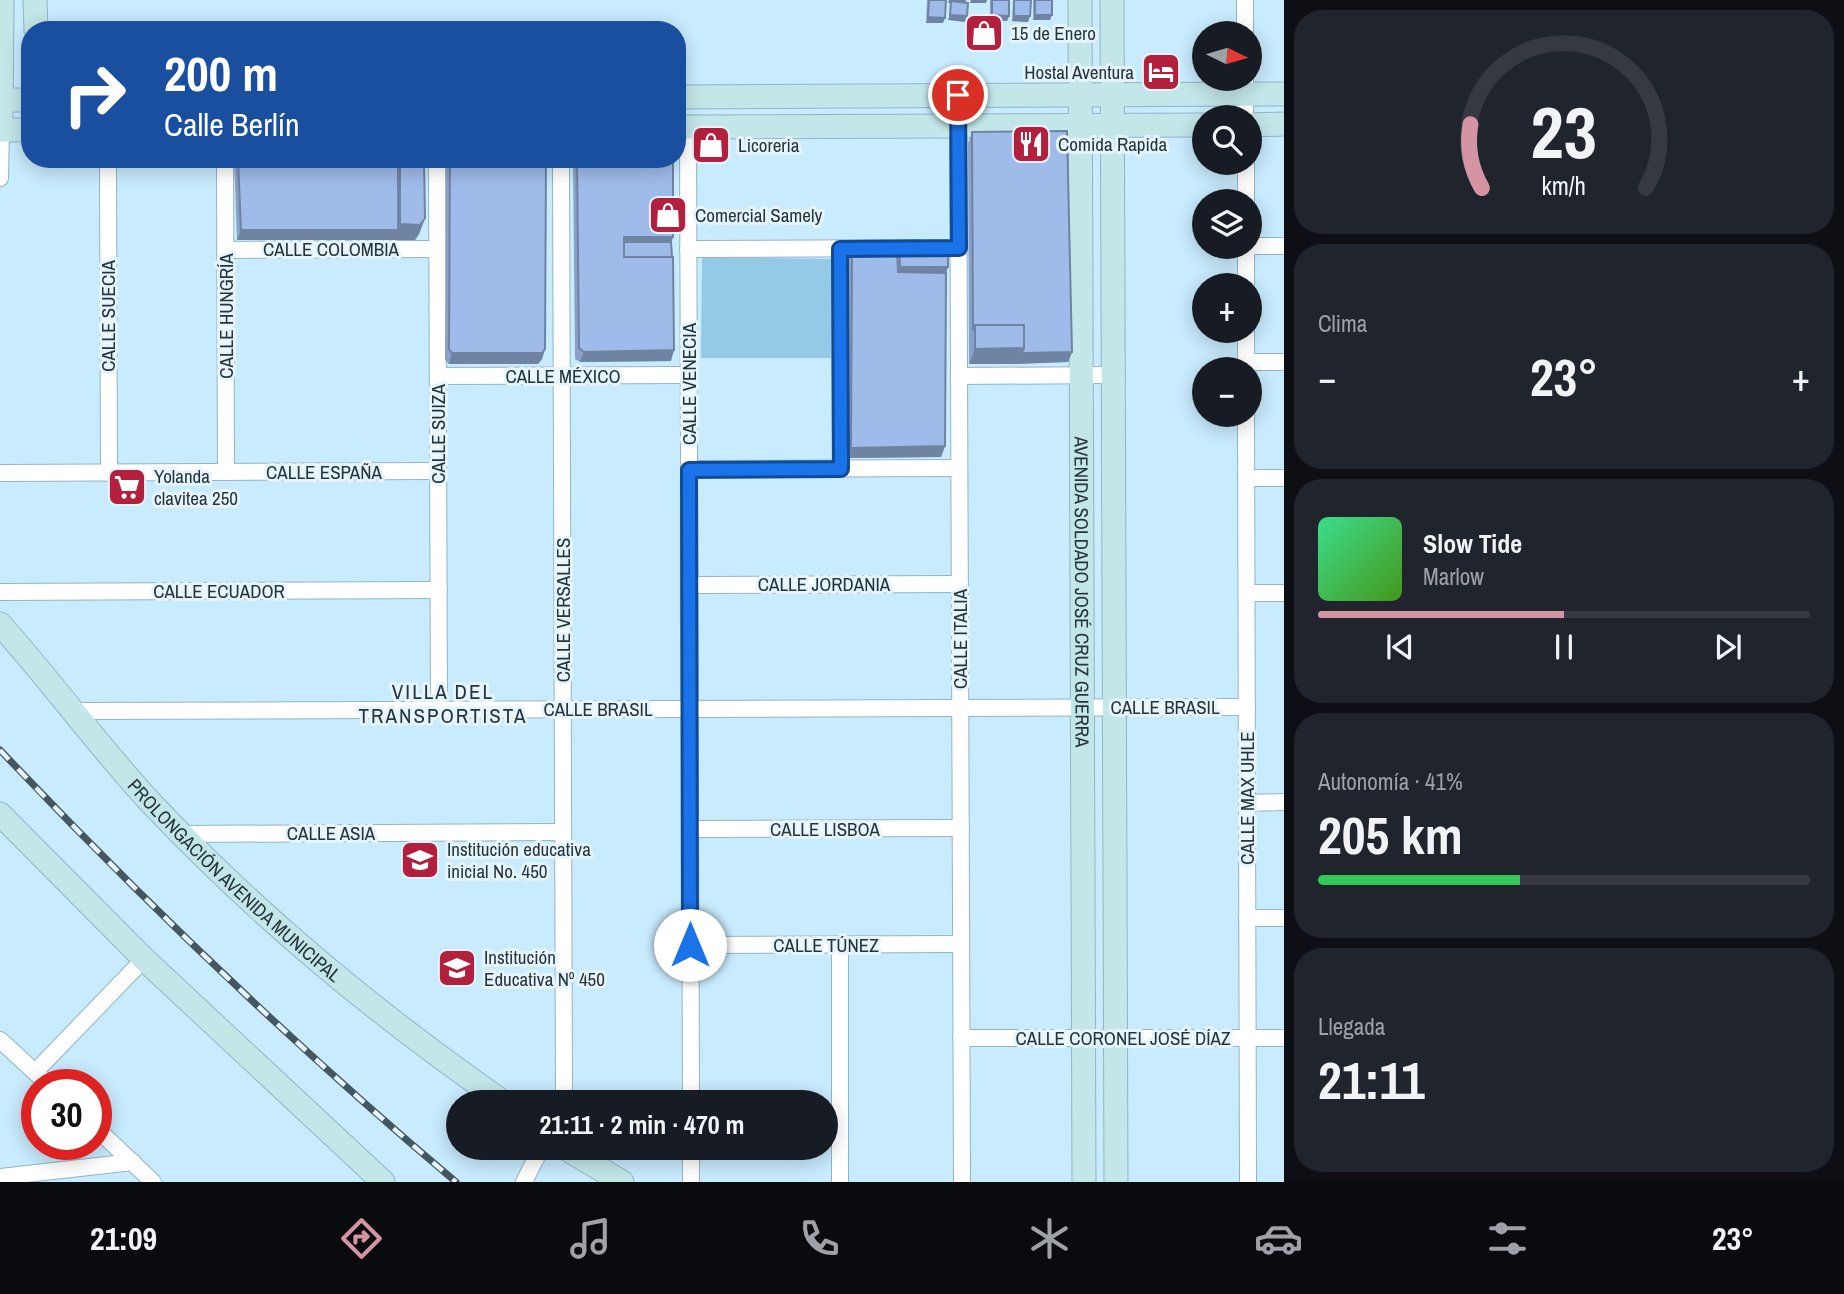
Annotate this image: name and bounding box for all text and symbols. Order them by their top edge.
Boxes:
shop icon: 15 de Enero [963,12,1005,54]
place label: 15 de Enero [1011,20,1096,46]
north arrow [1192,21,1262,91]
map controls [1192,21,1262,427]
text: 200 m [164,40,278,106]
icon: right [49,49,140,140]
hotel icon: Hostal Aventura [1140,51,1182,93]
place label: Hostal Aventura [1024,59,1134,85]
pin [928,65,988,125]
icon: arrive [939,76,977,114]
text: 23 [1531,84,1597,182]
text: Calle Berlín [164,103,300,146]
button: search [1192,105,1262,175]
restaurant icon: Comida Rapida [1010,123,1052,165]
shop icon: Licoreria [690,124,732,166]
place label: Comida Rapida [1058,131,1167,157]
place label: Licoreria [738,132,800,158]
text: km/h [1542,169,1586,203]
button: layers [1192,189,1262,259]
shop icon: Comercial Samely [647,194,689,236]
place label: Comercial Samely [695,202,822,228]
street label: CALLE COLOMBIA [263,236,400,262]
street label: CALLE HUNGRÍA [213,253,239,379]
street label: CALLE SUECIA [95,260,121,372]
button: + [1192,273,1262,343]
text: Clima [1318,308,1367,339]
street label: CALLE VENECIA [676,322,702,445]
text: 23° [1530,342,1598,412]
text: − [1318,352,1336,403]
text: + [1792,352,1810,403]
button: − [1192,357,1262,427]
street label: CALLE MÉXICO [505,363,621,389]
street label: CALLE SUIZA [425,384,451,484]
street label: AVENIDA SOLDADO JOSÉ CRUZ GUERRA [1068,436,1096,748]
street label: CALLE ESPAÑA [266,459,382,485]
place label: Yolanda clavitea 250 [154,463,238,511]
supermarket icon: Yolanda clavitea 250 [106,466,148,508]
text: Slow Tide [1423,526,1522,561]
street label: CALLE VERSALLES [550,538,576,682]
text: Marlow [1423,561,1484,592]
street label: CALLE JORDANIA [758,571,891,597]
street label: CALLE ECUADOR [153,578,285,604]
street label: CALLE ITALIA [947,588,973,689]
icon: previous [1381,628,1419,666]
icon: pause [1545,628,1583,666]
icon: next [1709,628,1747,666]
district label: VILLA DEL TRANSPORTISTA [359,677,527,730]
street label: CALLE BRASIL [1110,694,1220,720]
street label: CALLE BRASIL [543,696,653,722]
street label: CALLE MAX UHLE [1234,731,1260,865]
text: Autonomía · 41% [1318,766,1463,797]
street label: PROLONGACIÓN AVENIDA MUNICIPAL [122,773,347,988]
text: 205 km [1318,800,1463,870]
street label: CALLE LISBOA [770,816,881,842]
street label: CALLE ASIA [287,820,376,846]
place label: Institución educativa inicial No. 450 [447,836,591,884]
school or university icon: Institución educativa inicial No. 450 [399,839,441,881]
position arrow [653,908,727,982]
street label: CALLE TÚNEZ [773,932,879,958]
place label: Institución Educativa Nº 450 [484,944,605,992]
school or university icon: Institución Educativa Nº 450 [436,947,478,989]
text: Llegada [1318,1011,1385,1042]
street label: CALLE CORONEL JOSÉ DÍAZ [1015,1025,1231,1051]
text: 21:11 [1318,1045,1425,1115]
speed limit sign: 30 [21,1069,112,1160]
text: 21:11 · 2 min · 470 m [539,1107,745,1142]
icon: directions [337,1214,386,1263]
icon: music [566,1214,615,1263]
icon: phone [795,1214,844,1263]
icon: climate [1025,1214,1074,1263]
icon: car [1254,1214,1303,1263]
icon: filters [1483,1214,1532,1263]
text: 21:09 [90,1217,157,1260]
text: 23° [1712,1217,1754,1260]

